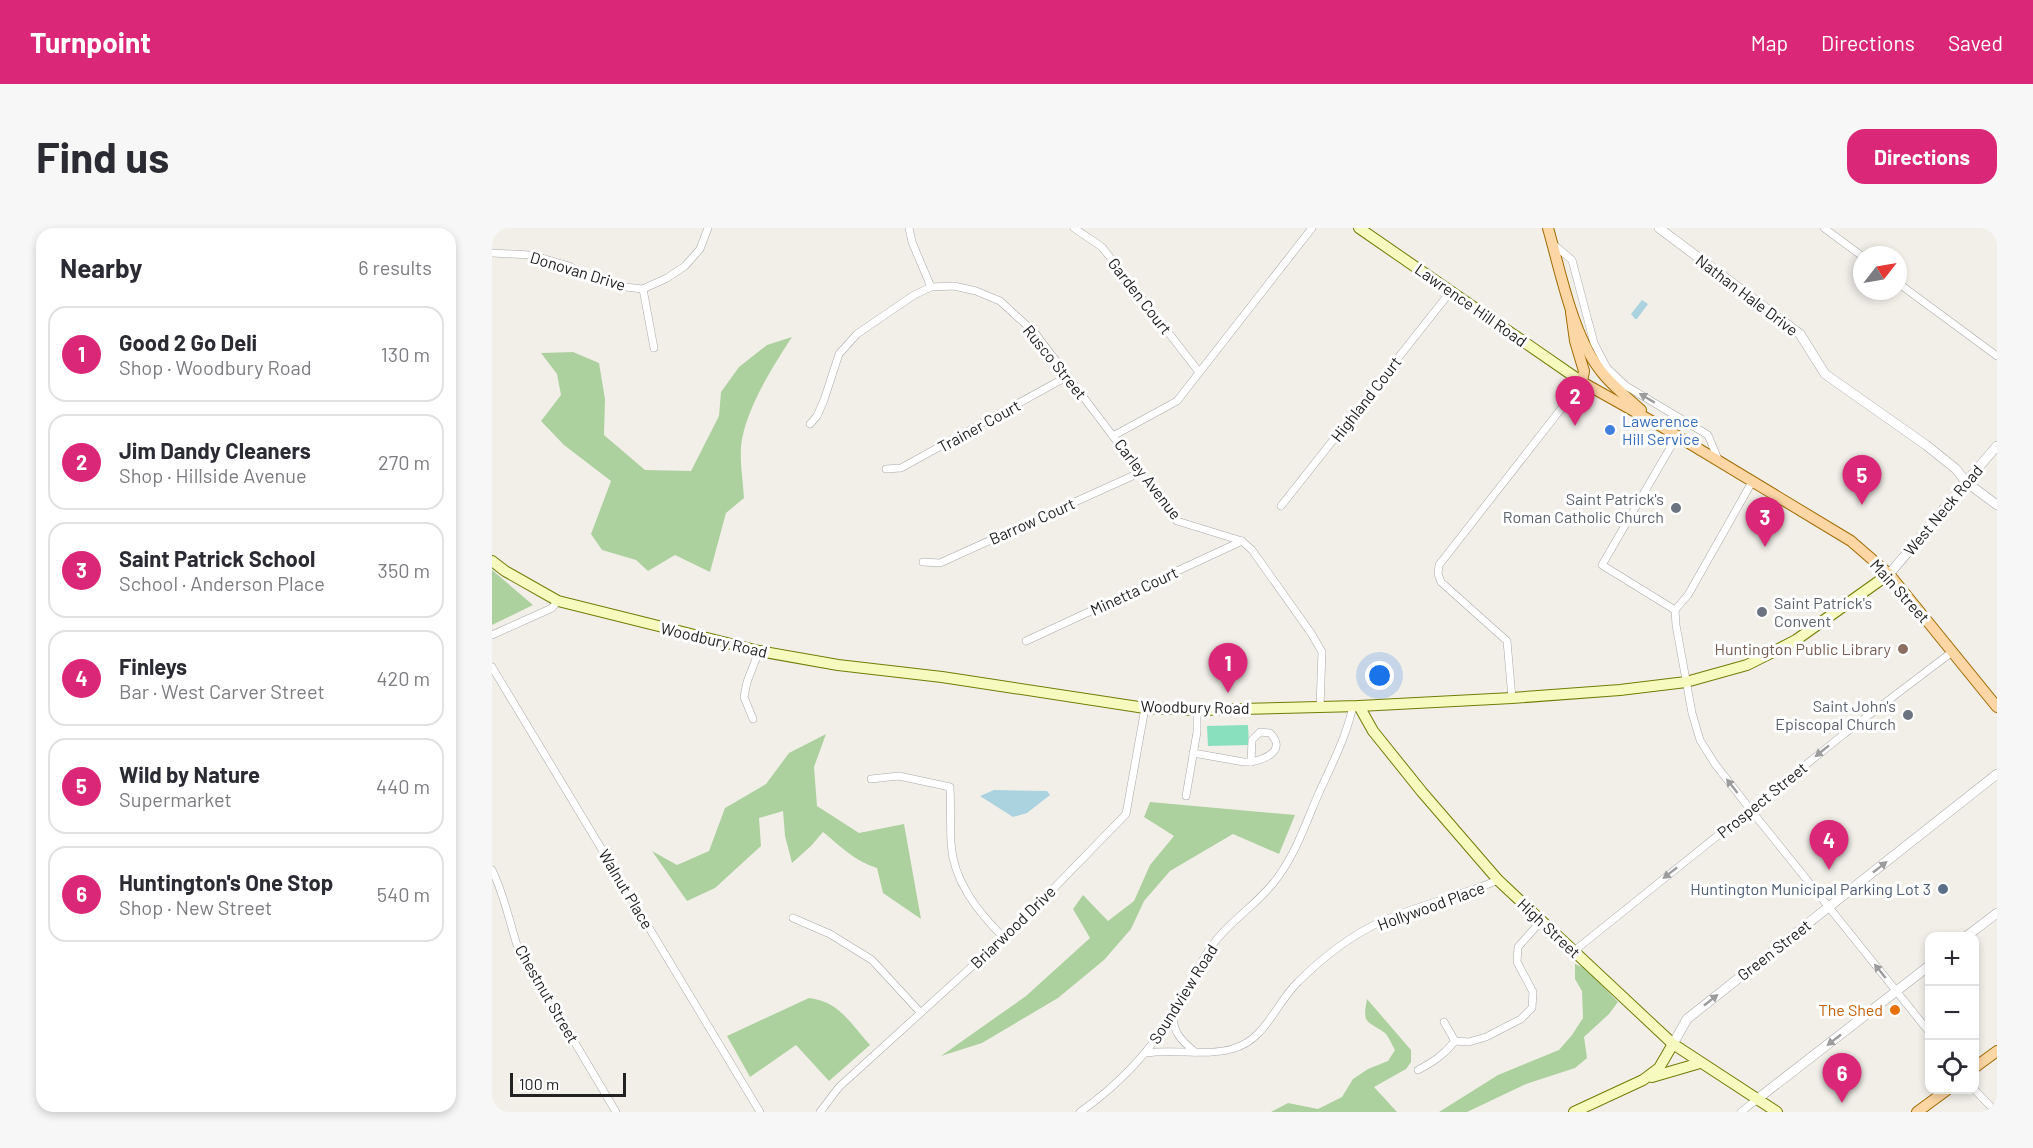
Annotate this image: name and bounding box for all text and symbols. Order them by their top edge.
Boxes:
text: Turnpoint [30,25,151,59]
text: Map [1751,30,1788,55]
text: Directions [1821,30,1915,55]
text: Saved [1948,30,2003,55]
button: Directions [1847,129,1997,184]
text: Find us [36,131,169,181]
north arrow [1853,246,1907,300]
street label: Donovan Drive [528,247,628,294]
street label: Nathan Hale Drive [1692,250,1802,339]
text: Nearby [60,252,142,283]
street label: Garden Court [1105,254,1176,338]
text: 6 results [358,255,432,279]
street label: Lawrence Hill Road [1412,259,1531,350]
street label: Rusco Street [1020,321,1091,403]
text: Good 2 Go Deli [119,329,257,355]
text: 1 [78,342,85,366]
text: 130 m [381,342,430,366]
street label: Highland Court [1326,352,1405,445]
text: Shop · Woodbury Road [119,355,312,379]
pin: 2 [1556,376,1594,426]
one-way arrow [1639,393,1655,404]
street label: Trainer Court [934,395,1023,456]
place label: Lawerence Hill Service [1622,411,1700,448]
marker: Lawerence Hill Service [1603,423,1617,437]
street label: Carley Avenue [1111,435,1186,523]
text: Jim Dandy Cleaners [119,437,311,463]
text: 2 [76,450,87,474]
text: 270 m [378,450,430,474]
pin: 5 [1842,456,1882,505]
street label: West Neck Road [1899,460,1986,559]
text: Shop · Hillside Avenue [119,463,307,487]
place label: Saint Patrick's Roman Catholic Church [1503,489,1664,526]
street label: Barrow Court [986,493,1078,548]
pin: 3 [1746,498,1784,547]
marker: Saint Patrick's Roman Catholic Church [1669,501,1683,515]
text: Saint Patrick School [119,545,315,571]
street label: Main Street [1867,555,1934,626]
text: 3 [76,558,87,582]
text: 350 m [378,558,430,582]
street label: Minetta Court [1087,562,1181,619]
text: School · Anderson Place [119,571,325,595]
place label: Saint Patrick's Convent [1774,593,1872,630]
marker: Saint Patrick's Convent [1755,605,1769,619]
street label: Woodbury Road [659,618,769,661]
place label: Huntington Public Library [1715,639,1892,658]
marker: Huntington Public Library [1896,642,1910,656]
pin: 1 [1208,644,1248,693]
text: Finleys [119,653,187,679]
your location [1365,661,1394,690]
text: 4 [75,666,88,690]
text: 420 m [376,666,430,690]
text: Bar · West Carver Street [119,679,325,703]
street label: Woodbury Road [1140,696,1250,717]
place label: Saint John's Episcopal Church [1775,696,1896,733]
marker: Saint John's Episcopal Church [1901,708,1915,722]
one-way arrow [1814,745,1830,758]
street label: Prospect Street [1713,758,1810,842]
text: Wild by Nature [119,761,260,787]
text: 5 [76,774,87,798]
text: 440 m [376,774,430,798]
one-way arrow [1727,778,1739,793]
text: Supermarket [119,787,232,811]
pin: 4 [1810,820,1848,870]
street label: Walnut Place [595,845,658,932]
one-way arrow [1873,861,1888,873]
one-way arrow [1662,867,1678,880]
text: Huntington's One Stop [119,869,333,895]
street label: Hollywood Place [1375,877,1487,934]
place label: Huntington Municipal Parking Lot 3 [1690,879,1931,898]
street label: Briarwood Drive [966,881,1059,972]
text: 6 [76,882,87,906]
text: 540 m [377,882,430,906]
marker: Huntington Municipal Parking Lot 3 [1936,882,1950,896]
street label: High Street [1514,894,1585,961]
text: Shop · New Street [119,895,272,919]
street label: Green Street [1733,915,1814,984]
map controls [1925,932,1979,1094]
button: + [1925,932,1979,986]
street label: Soundview Road [1144,940,1221,1047]
street label: Chestnut Street [512,941,583,1046]
one-way arrow [1874,964,1887,979]
button: − [1925,986,1979,1040]
one-way arrow [1703,994,1719,1007]
place label: The Shed [1819,1000,1883,1019]
marker: The Shed [1888,1003,1902,1017]
one-way arrow [1826,1033,1841,1045]
button: locate [1925,1040,1979,1094]
pin: 6 [1822,1054,1862,1103]
scale bar [510,1070,626,1098]
text: 100 m [519,1074,559,1093]

